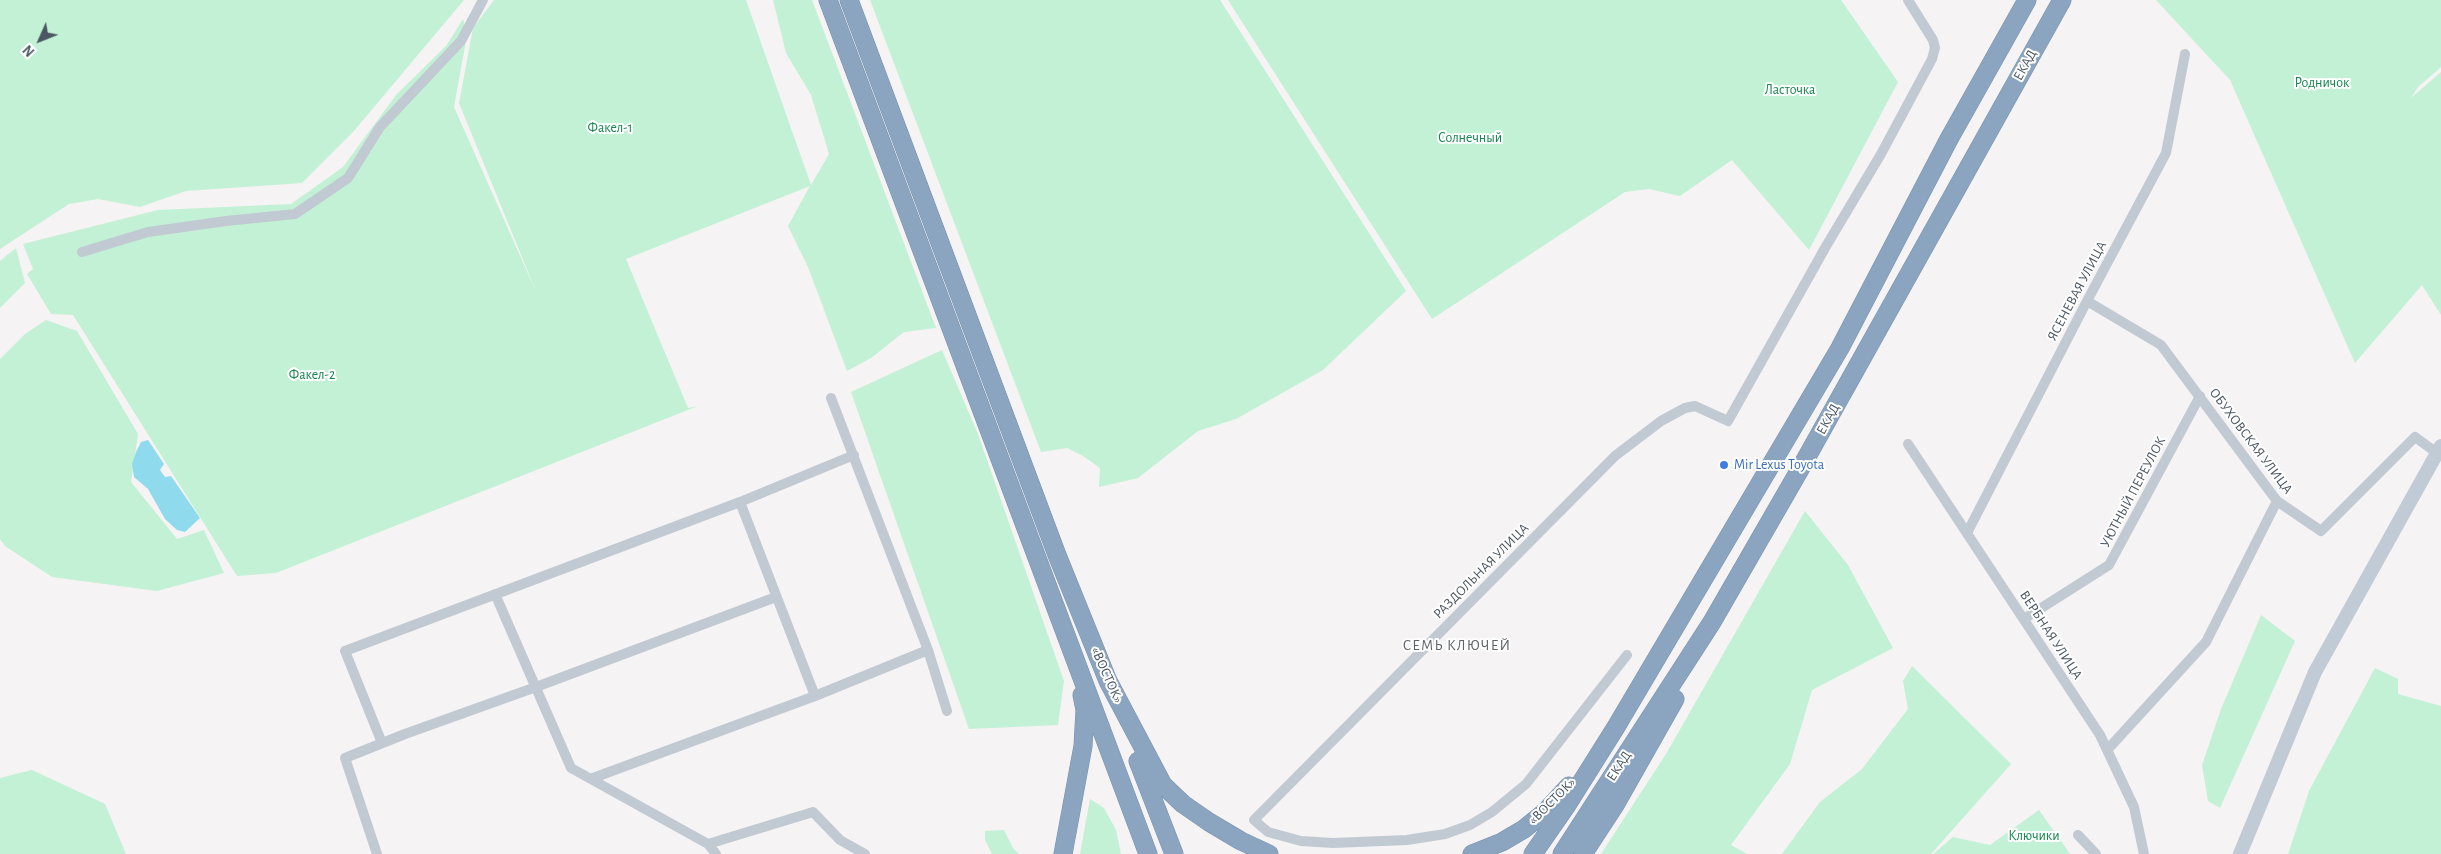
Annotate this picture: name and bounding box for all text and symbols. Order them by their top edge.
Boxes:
north arrow [15,15,65,65]
text: N [21,42,38,59]
street label: ЕКАД [2010,47,2040,83]
park label: Родничок [2295,75,2349,91]
park label: Ласточка [1765,82,1815,98]
park label: Факел-1 [588,120,632,136]
park label: Солнечный [1438,130,1502,146]
street label: ЯСЕНЕВАЯ УЛИЦА [2044,238,2110,344]
park label: Факел-2 [289,367,335,383]
street label: ОБУХОВСКАЯ УЛИЦА [2206,385,2296,497]
street label: ЕКАД [1813,401,1843,437]
street label: УЮТНЫЙ ПЕРЕУЛОК [2097,434,2169,550]
place label: Mir Lexus Toyota [1734,457,1824,473]
marker: Mir Lexus Toyota [1718,459,1730,471]
street label: РАЗДОЛЬНАЯ УЛИЦА [1430,520,1532,622]
street label: ВЕРБНАЯ УЛИЦА [2016,587,2086,683]
district label: СЕМЬ КЛЮЧЕЙ [1401,636,1513,654]
street label: «ВОСТОК» [1087,644,1127,706]
street label: ЕКАД [1603,748,1635,784]
street label: «ВОСТОК» [1525,774,1579,828]
park label: Ключики [2008,828,2060,844]

